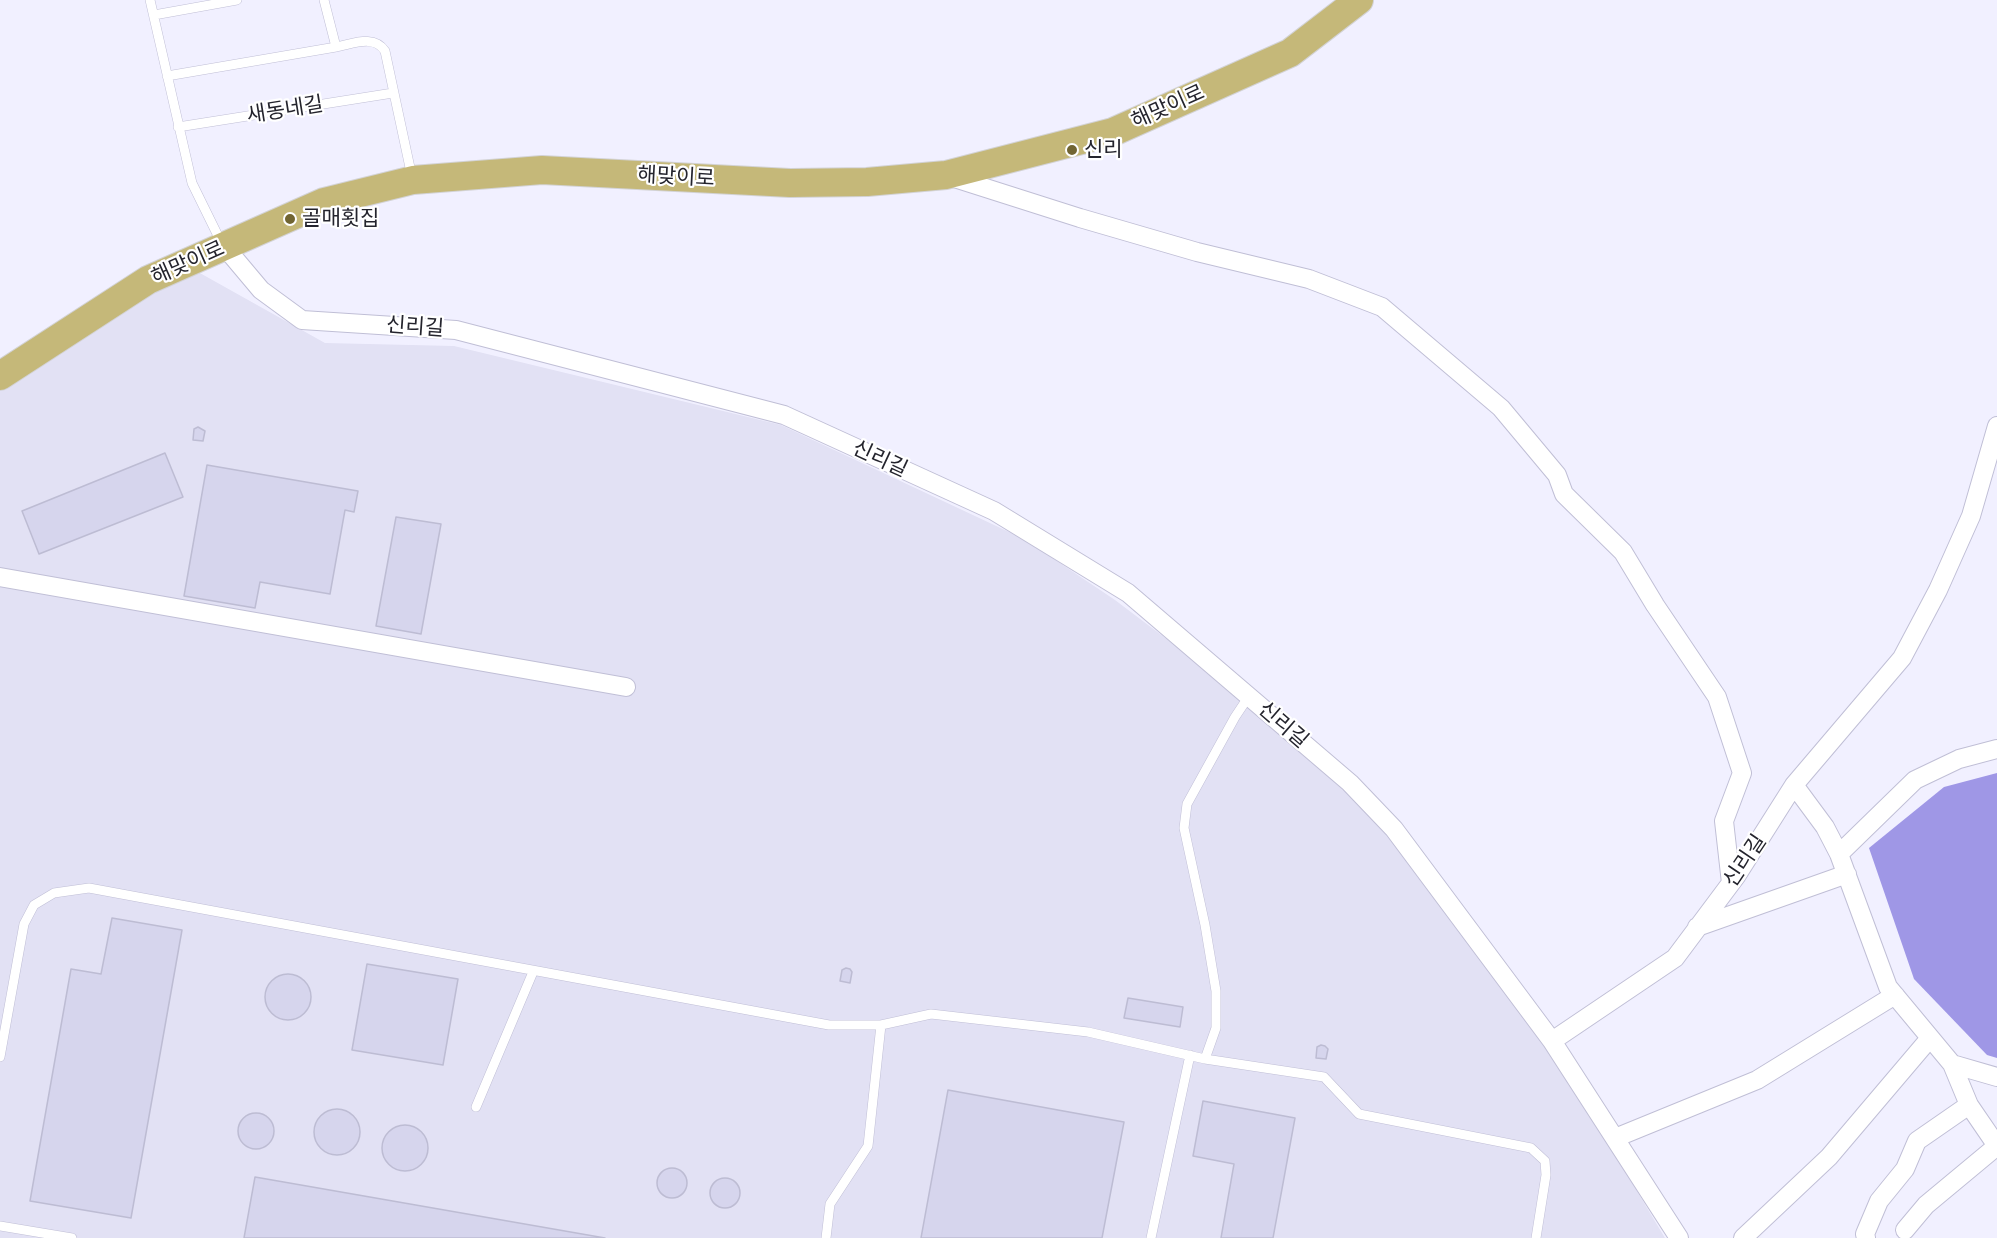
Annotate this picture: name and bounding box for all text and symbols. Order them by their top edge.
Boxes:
street label: 해맞이로 [1128,80,1208,134]
street label: 새동네길 [245,92,325,128]
place label: 신리 [1084,137,1123,163]
marker: 신리 [1065,143,1079,157]
street label: 해맞이로 [637,162,715,192]
place label: 골매횟집 [302,206,379,232]
marker: 골매횟집 [283,212,297,226]
street label: 해맞이로 [148,236,228,290]
street label: 신리길 [385,312,445,342]
street label: 신리길 [848,435,912,483]
street label: 신리길 [1253,696,1313,754]
street label: 신리길 [1718,830,1772,892]

